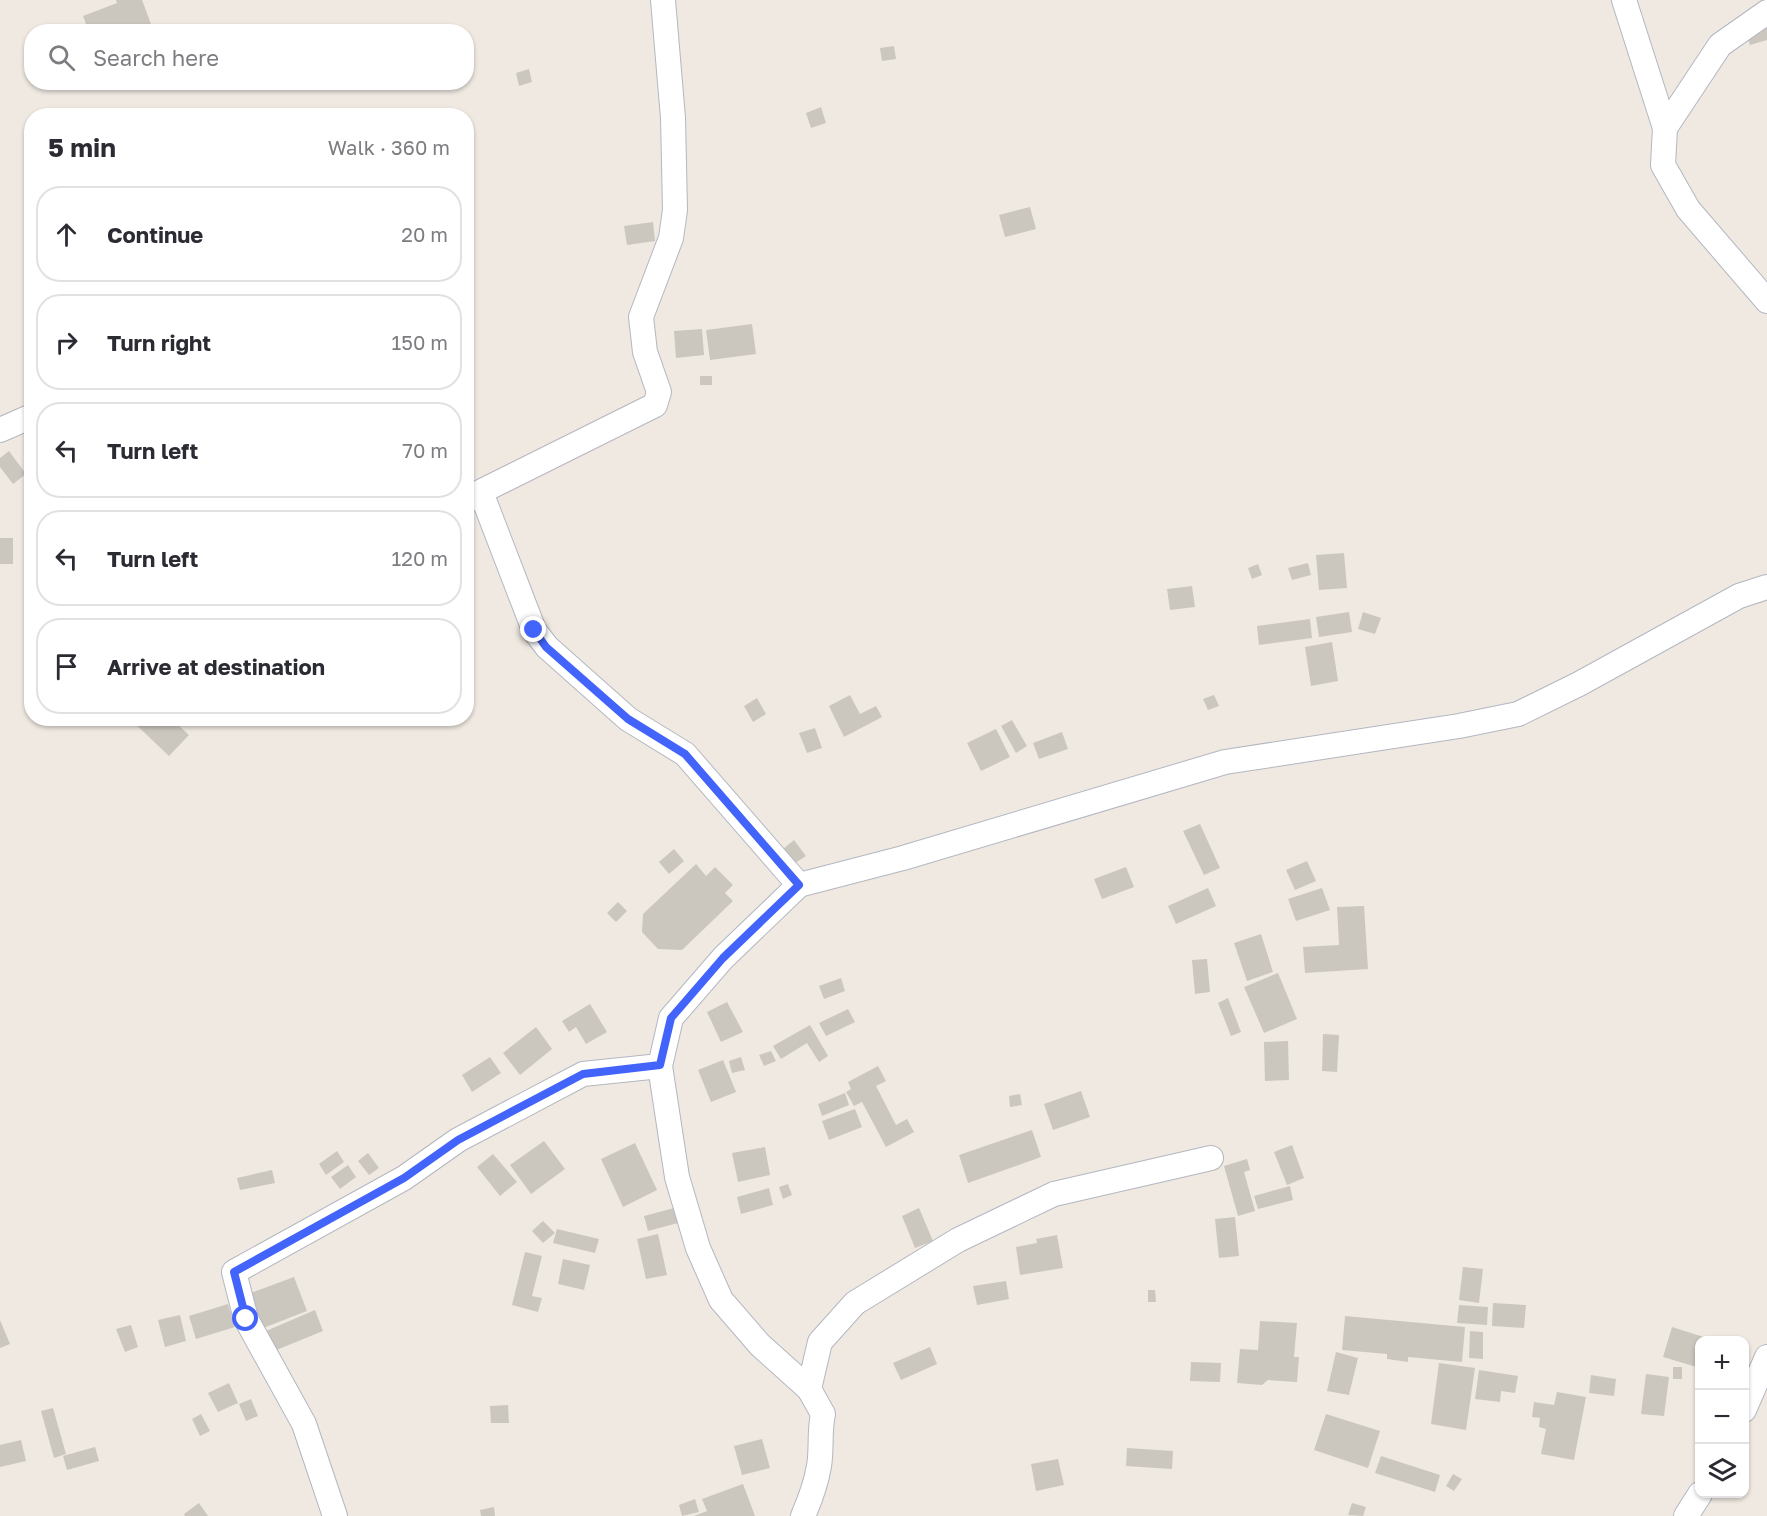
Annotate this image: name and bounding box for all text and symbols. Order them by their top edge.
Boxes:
search box [24,24,474,90]
icon: search [45,41,78,74]
text: Search here [93,44,219,71]
text: 5 min [48,132,116,163]
text: Walk · 360 m [328,135,450,159]
icon: ahead [50,218,83,251]
text: Continue [107,221,203,248]
text: 20 m [401,222,448,246]
icon: right [50,326,83,359]
text: Turn right [107,329,211,356]
text: 150 m [392,330,448,354]
icon: left [50,434,83,467]
text: Turn left [107,437,198,464]
text: 70 m [402,438,448,462]
icon: left [50,542,83,575]
text: Turn left [107,545,198,572]
text: 120 m [392,546,448,570]
route end [520,616,546,642]
icon: arrive [50,650,83,683]
text: Arrive at destination [107,653,325,680]
route start [232,1305,258,1331]
map controls [1695,1336,1749,1498]
button: + [1695,1336,1749,1390]
button: − [1695,1390,1749,1444]
button: layers [1695,1444,1749,1498]

